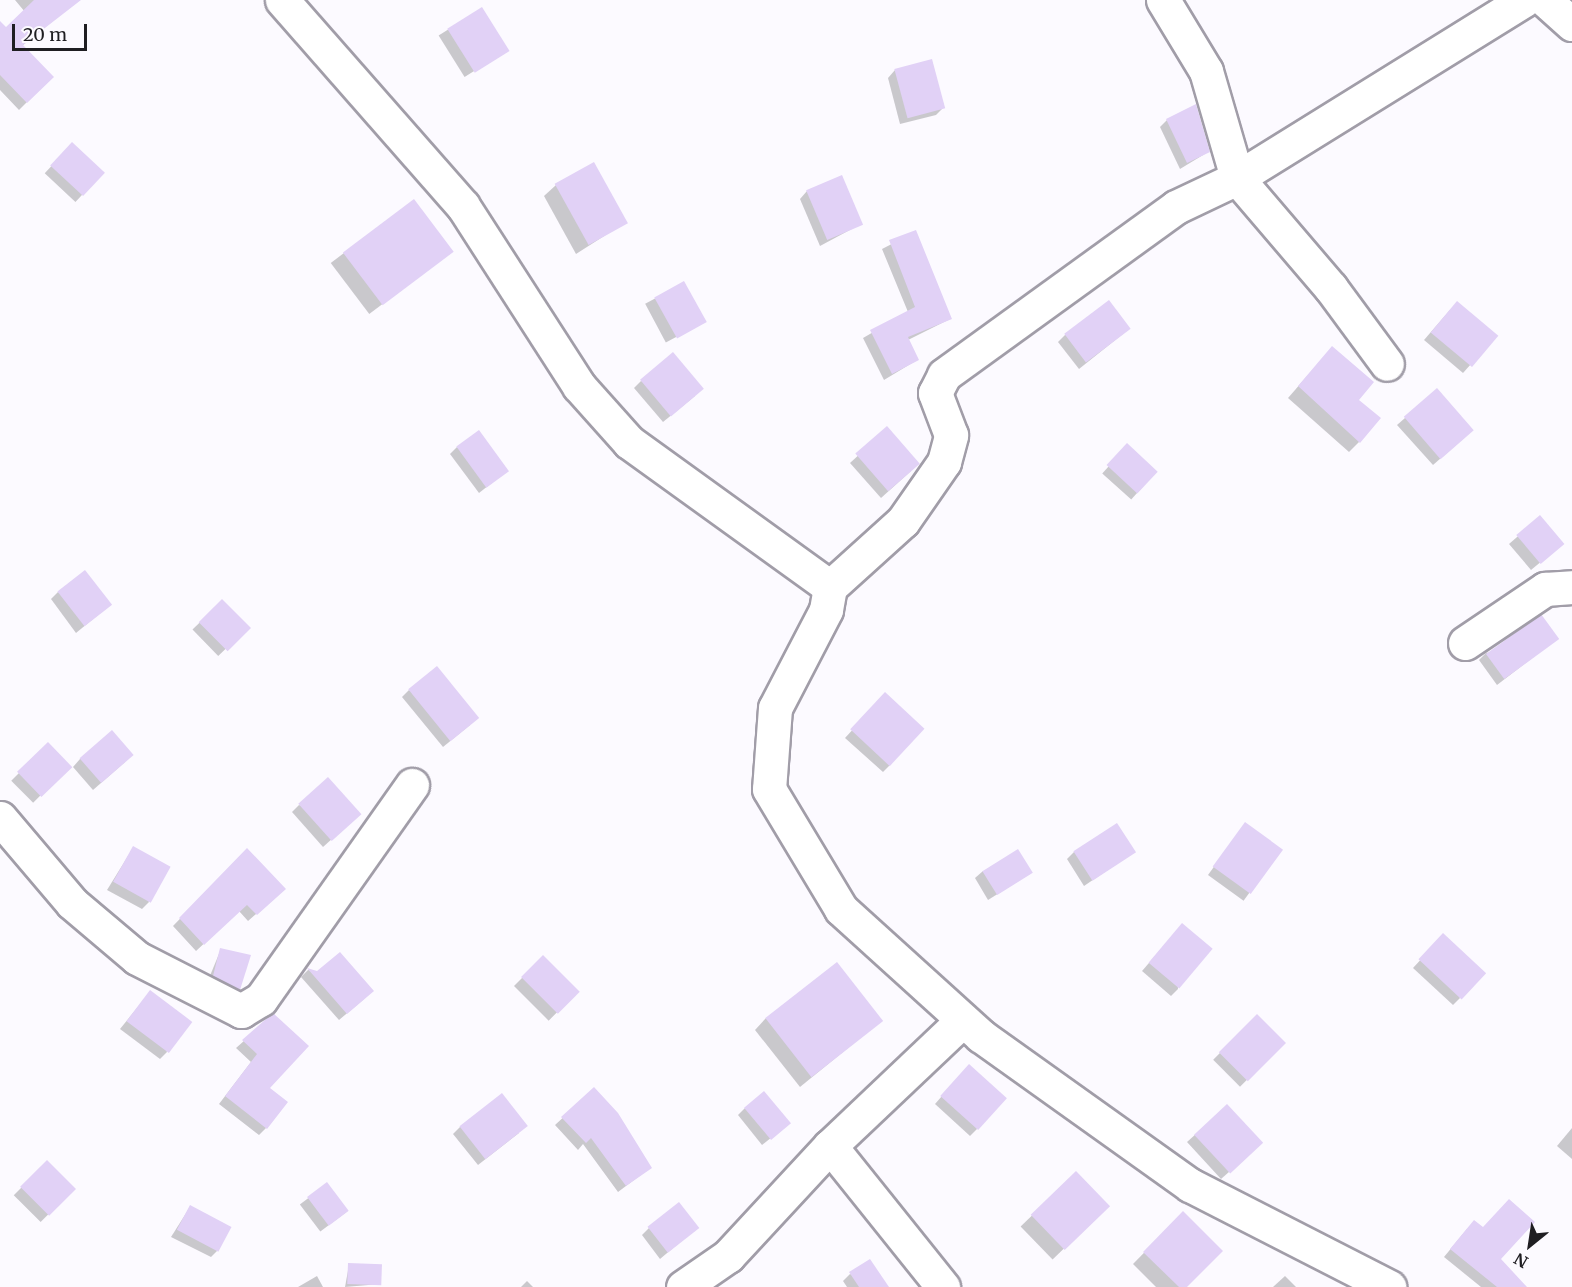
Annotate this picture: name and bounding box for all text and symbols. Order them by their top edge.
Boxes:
scale bar [15,12,90,50]
text: 20 m [23,23,67,46]
north arrow [1500,1215,1560,1275]
text: N [1511,1249,1531,1272]

